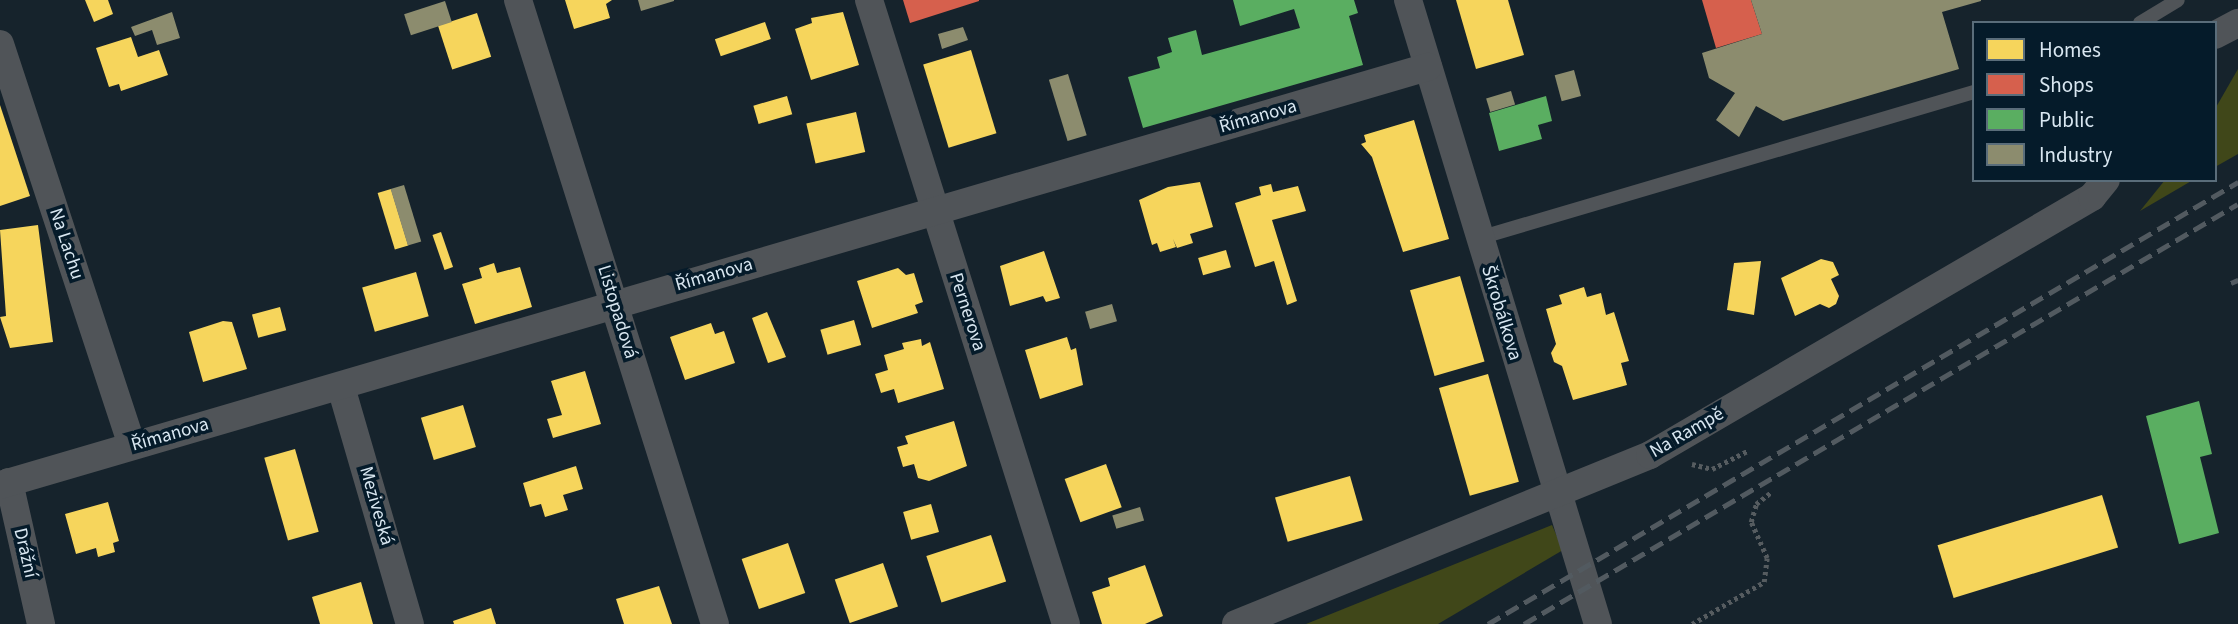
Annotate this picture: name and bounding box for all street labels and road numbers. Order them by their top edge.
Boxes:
street label: Římanova [1217,95,1299,139]
street label: Na Lachu [44,205,88,283]
street label: Římanova [673,253,755,297]
street label: Listopadová [592,262,642,362]
street label: Škrobálkova [1476,263,1526,363]
street label: Pernerova [944,270,990,354]
street label: Na Rampě [1646,403,1728,463]
street label: Římanova [129,413,211,457]
street label: Meziveská [354,464,398,548]
street label: Drážní [8,526,42,580]

